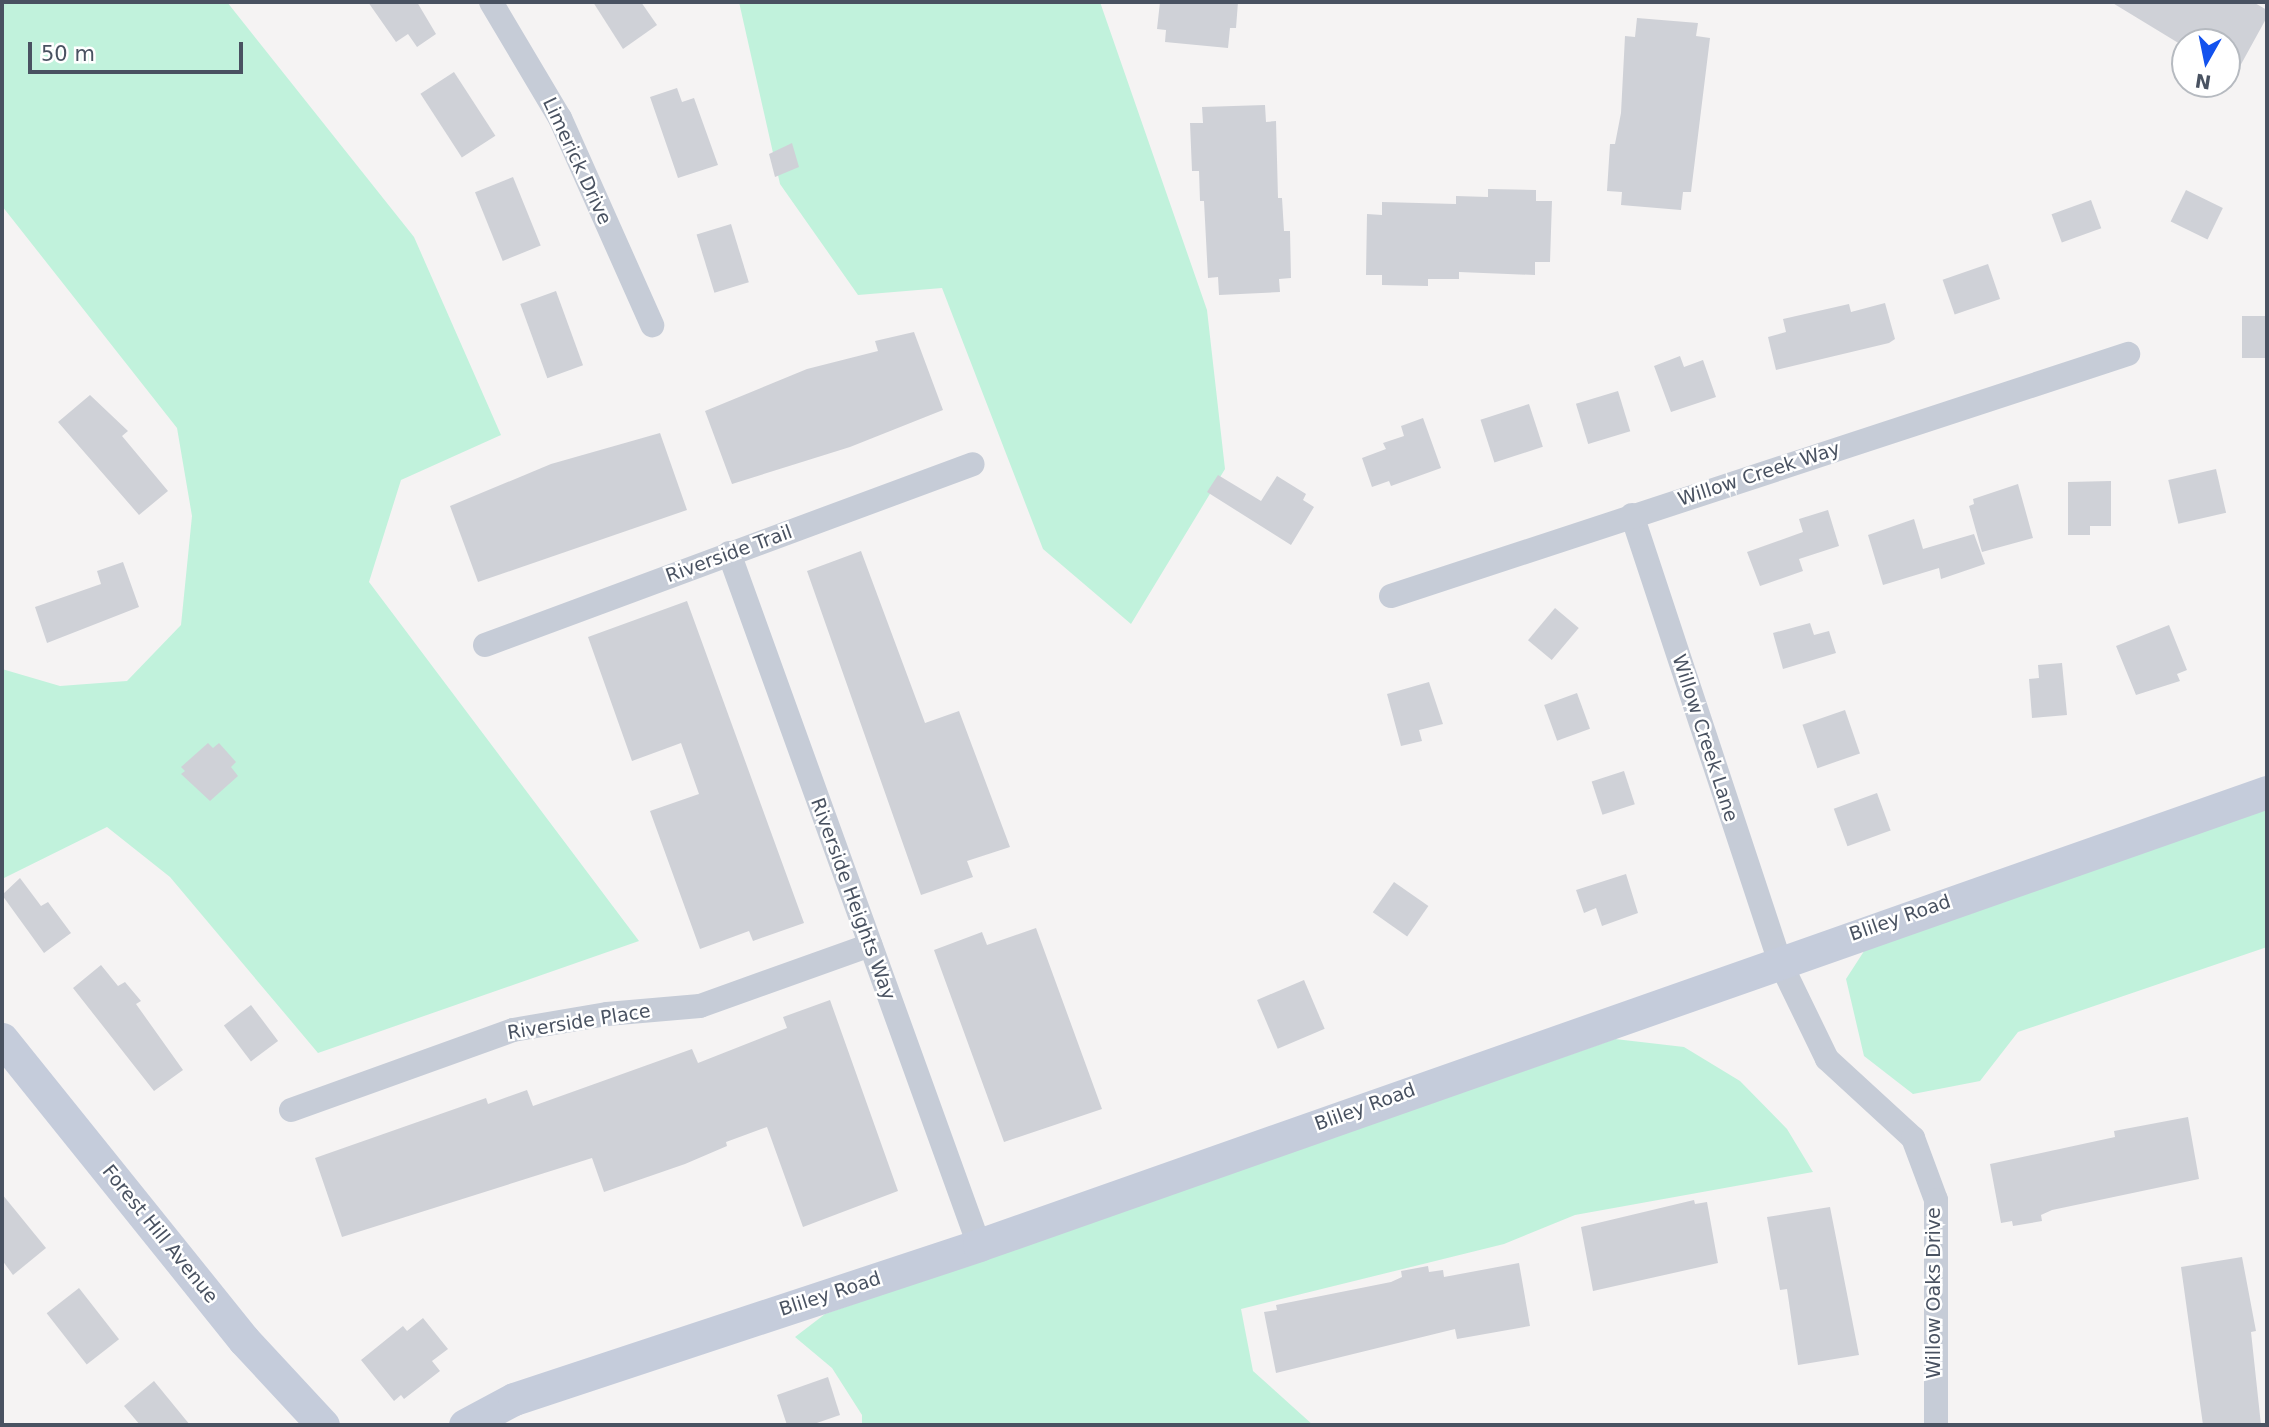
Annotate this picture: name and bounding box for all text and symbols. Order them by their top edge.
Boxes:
scale bar [32,28,247,72]
north arrow [2171,28,2241,98]
text: 50 m [41,42,95,66]
text: N [2193,70,2213,94]
street label: Limerick Drive [538,94,616,228]
street label: Willow Creek Way [1675,437,1843,511]
street label: Riverside Trail [663,521,795,587]
street label: Willow Creek Lane [1667,652,1743,824]
street label: Riverside Heights Way [806,795,900,1003]
street label: Bliley Road [1846,890,1954,946]
street label: Riverside Place [506,999,652,1045]
street label: Bliley Road [1312,1078,1418,1136]
street label: Forest Hill Avenue [97,1160,223,1308]
street label: Willow Oaks Drive [1923,1207,1945,1379]
street label: Bliley Road [776,1267,884,1321]

